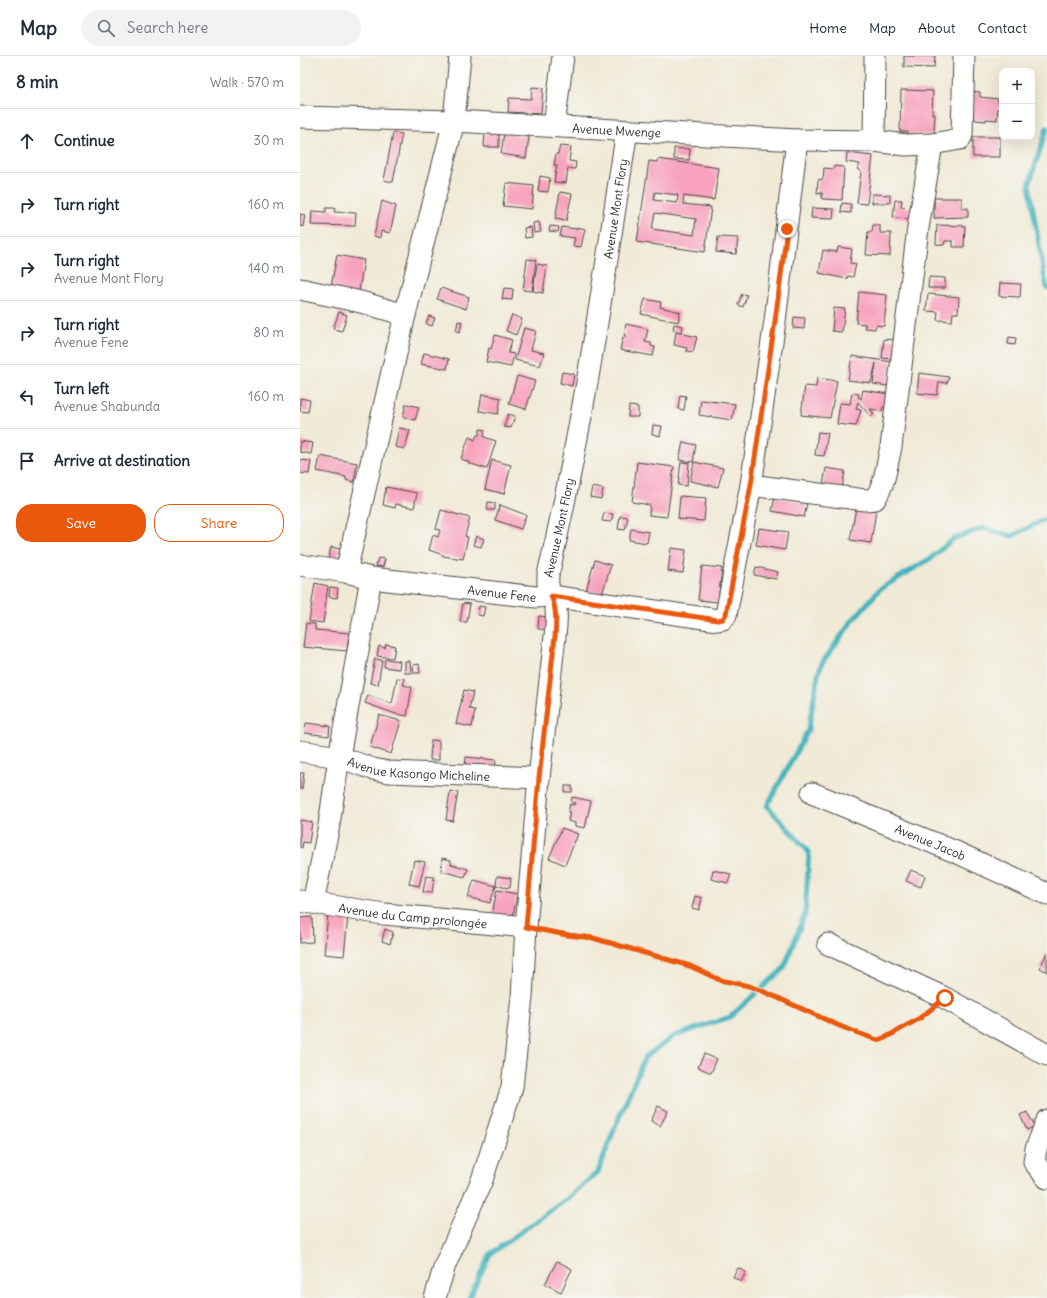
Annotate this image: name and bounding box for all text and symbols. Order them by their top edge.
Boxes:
search box [81,10,361,46]
text: Map [20,16,57,40]
icon: search [95,17,117,39]
text: Search here [127,18,208,37]
text: Home [809,19,847,37]
text: Map [869,19,896,37]
text: About [918,19,956,37]
text: Contact [978,19,1027,37]
map controls [999,68,1035,140]
button: + [999,68,1035,104]
text: 8 min [16,71,58,93]
text: Walk · 570 m [210,74,284,91]
button: − [999,104,1035,140]
street label: Avenue Mwenge [572,120,661,140]
icon: ahead [16,130,38,152]
text: Continue [54,131,115,150]
text: 30 m [254,132,284,149]
street label: Avenue Mont Flory [600,158,630,260]
icon: right [16,194,38,216]
text: Turn right [54,195,119,214]
text: 160 m [248,196,284,213]
route end [778,220,796,238]
text: Turn right [54,251,119,270]
icon: right [16,258,38,280]
text: 140 m [248,260,284,277]
text: Avenue Mont Flory [54,270,164,287]
text: Turn right [54,315,119,334]
icon: right [16,322,38,344]
text: 80 m [253,324,284,341]
text: Avenue Fene [54,334,129,351]
text: Turn left [54,379,109,398]
icon: left [16,386,38,408]
text: 160 m [248,388,284,405]
text: Avenue Shabunda [54,398,160,415]
icon: arrive [16,450,38,472]
text: Arrive at destination [54,451,190,470]
street label: Avenue Mont Flory [540,477,577,579]
button: Save [16,504,146,542]
button: Share [154,504,284,542]
street label: Avenue Fene [467,582,537,604]
street label: Avenue Kasongo Micheline [346,753,490,784]
street label: Avenue Jacob [893,820,969,863]
street label: Avenue du Camp prolongée [338,900,488,931]
route start [936,989,954,1007]

